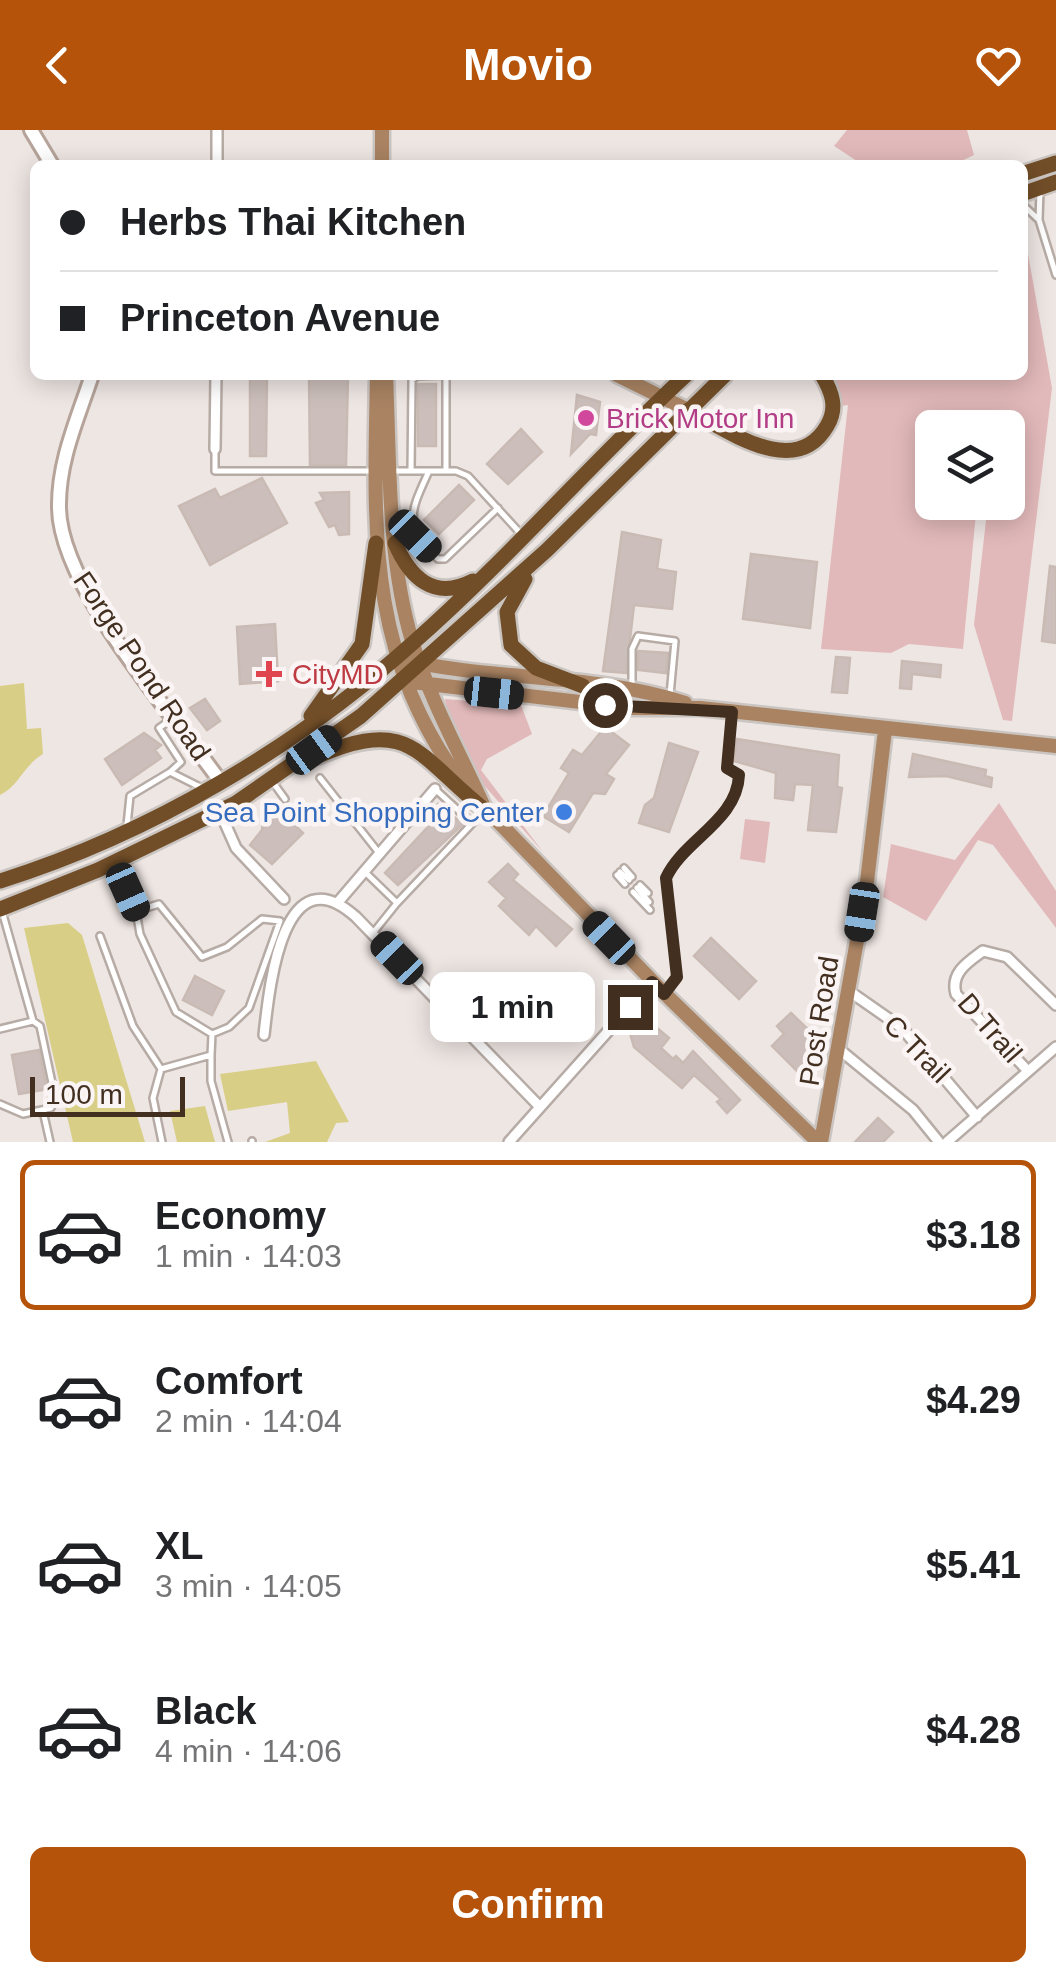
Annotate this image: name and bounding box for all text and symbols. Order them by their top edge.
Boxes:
icon: back [30,38,85,93]
icon: heart [971,38,1026,93]
text: Movio [463,39,593,90]
text: Herbs Thai Kitchen [120,201,466,243]
text: Princeton Avenue [120,297,440,339]
place label: Brick Motor Inn [606,403,794,434]
marker: Brick Motor Inn [575,407,597,429]
map controls [915,410,1025,520]
button: layers [915,410,1025,520]
car [383,504,447,568]
street label: Forge Pond Road [67,566,217,766]
place label: CityMD [292,659,384,690]
marker: CityMD [256,661,282,687]
car [463,675,525,711]
route start [583,683,628,728]
car [281,720,347,780]
place label: Sea Point Shopping Center [205,797,544,828]
marker: Sea Point Shopping Center [553,801,575,823]
car [102,858,154,926]
car [842,880,882,944]
car [577,906,641,970]
car [365,926,429,990]
street label: Post Road [793,954,845,1088]
callout: 1 min [430,972,595,1042]
route end [608,985,653,1030]
street label: D Trail [952,987,1028,1069]
text: 1 min [471,989,554,1025]
street label: C Trail [878,1009,956,1089]
scale bar [30,1072,185,1116]
text: 100 m [45,1079,123,1110]
icon: car [35,1190,125,1280]
text: Economy [155,1195,326,1237]
text: $3.18 [926,1214,1021,1256]
text: 1 min · 14:03 [155,1238,342,1274]
icon: car [35,1355,125,1445]
text: Comfort [155,1360,303,1402]
text: $4.29 [926,1379,1021,1421]
text: 2 min · 14:04 [155,1403,342,1439]
icon: car [35,1520,125,1610]
text: XL [155,1525,204,1567]
text: $5.41 [926,1544,1021,1586]
text: 3 min · 14:05 [155,1568,342,1604]
icon: car [35,1685,125,1775]
text: Black [155,1690,256,1732]
text: $4.28 [926,1709,1021,1751]
text: 4 min · 14:06 [155,1733,342,1769]
button: Confirm [30,1847,1026,1962]

